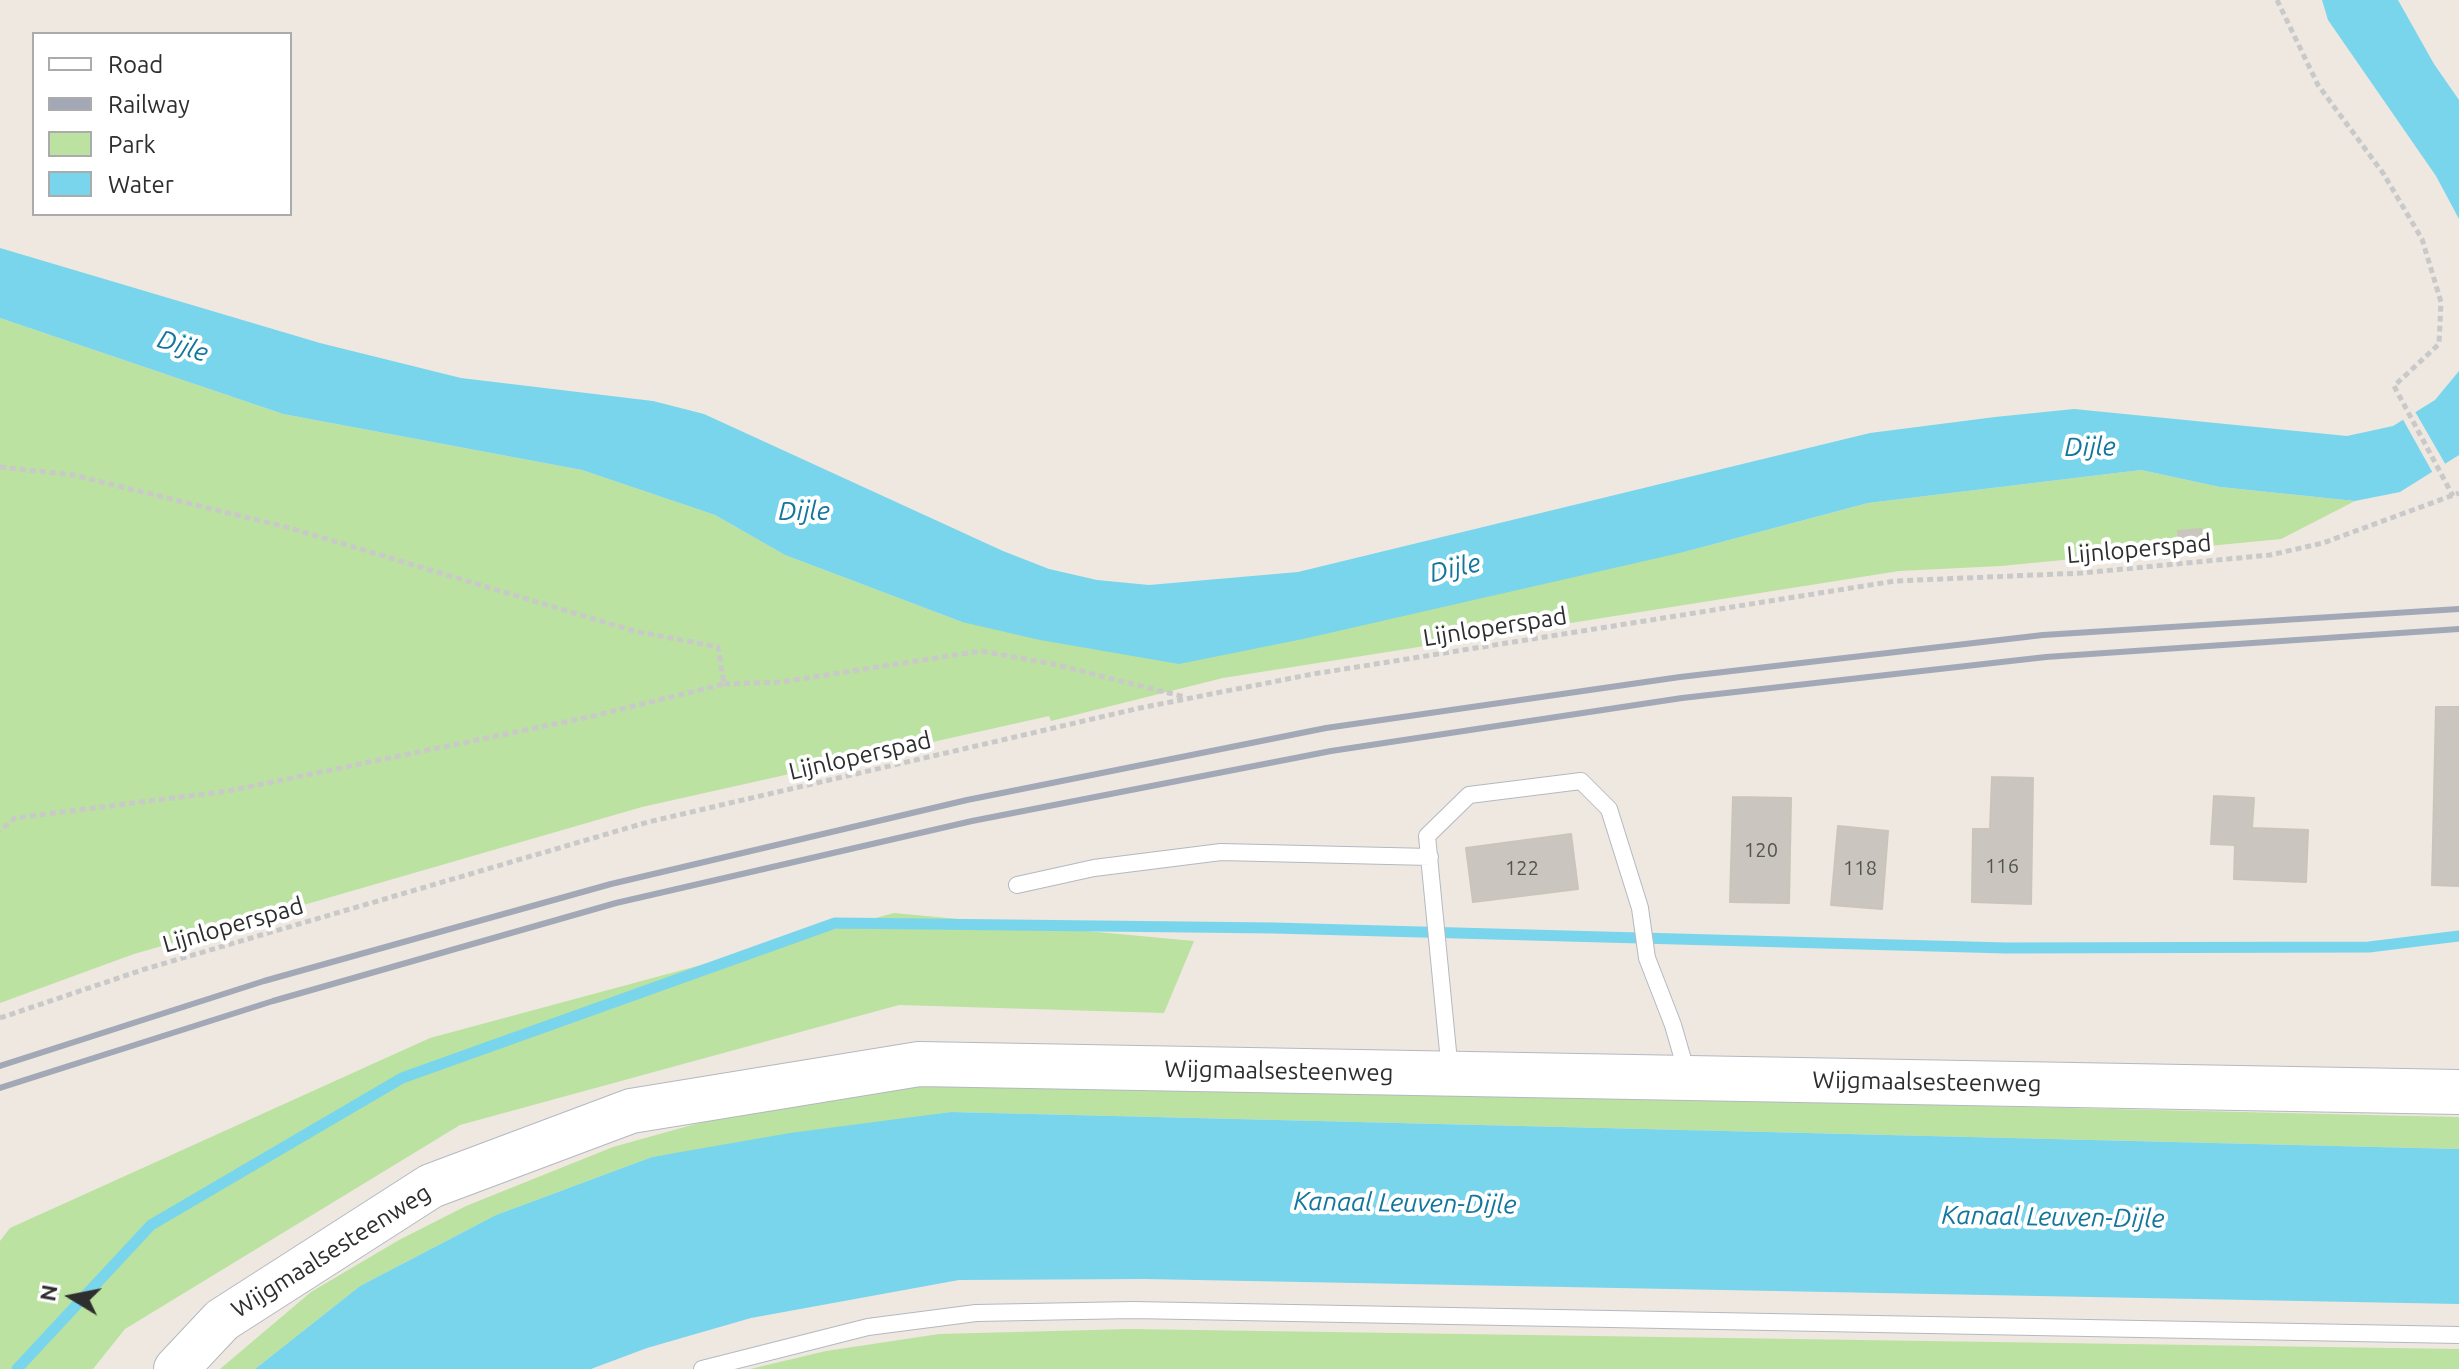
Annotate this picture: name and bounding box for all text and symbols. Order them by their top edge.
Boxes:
legend [32,32,292,216]
text: Road [108,51,163,78]
text: Railway [108,91,190,118]
text: Park [108,131,156,158]
text: Water [108,171,174,198]
water label: Dijle [154,323,212,369]
water label: Dijle [2064,431,2116,463]
water label: Dijle [778,495,830,527]
street label: Lijnloperspad [2065,528,2213,570]
water label: Dijle [1426,547,1484,589]
street label: Lijnloperspad [1421,601,1569,653]
street label: Lijnloperspad [786,726,934,786]
house number: 120 [1744,838,1778,862]
house number: 116 [1985,854,2019,878]
house number: 122 [1505,856,1539,880]
house number: 118 [1843,856,1877,880]
street label: Lijnloperspad [159,891,307,959]
street label: Wijgmaalsesteenweg [1164,1055,1394,1087]
street label: Wijgmaalsesteenweg [1812,1066,2042,1098]
street label: Wijgmaalsesteenweg [226,1178,436,1324]
water label: Kanaal Leuven-Dijle [1293,1185,1517,1221]
water label: Kanaal Leuven-Dijle [1941,1199,2165,1235]
north arrow [32,1257,112,1337]
text: N [34,1282,62,1303]

